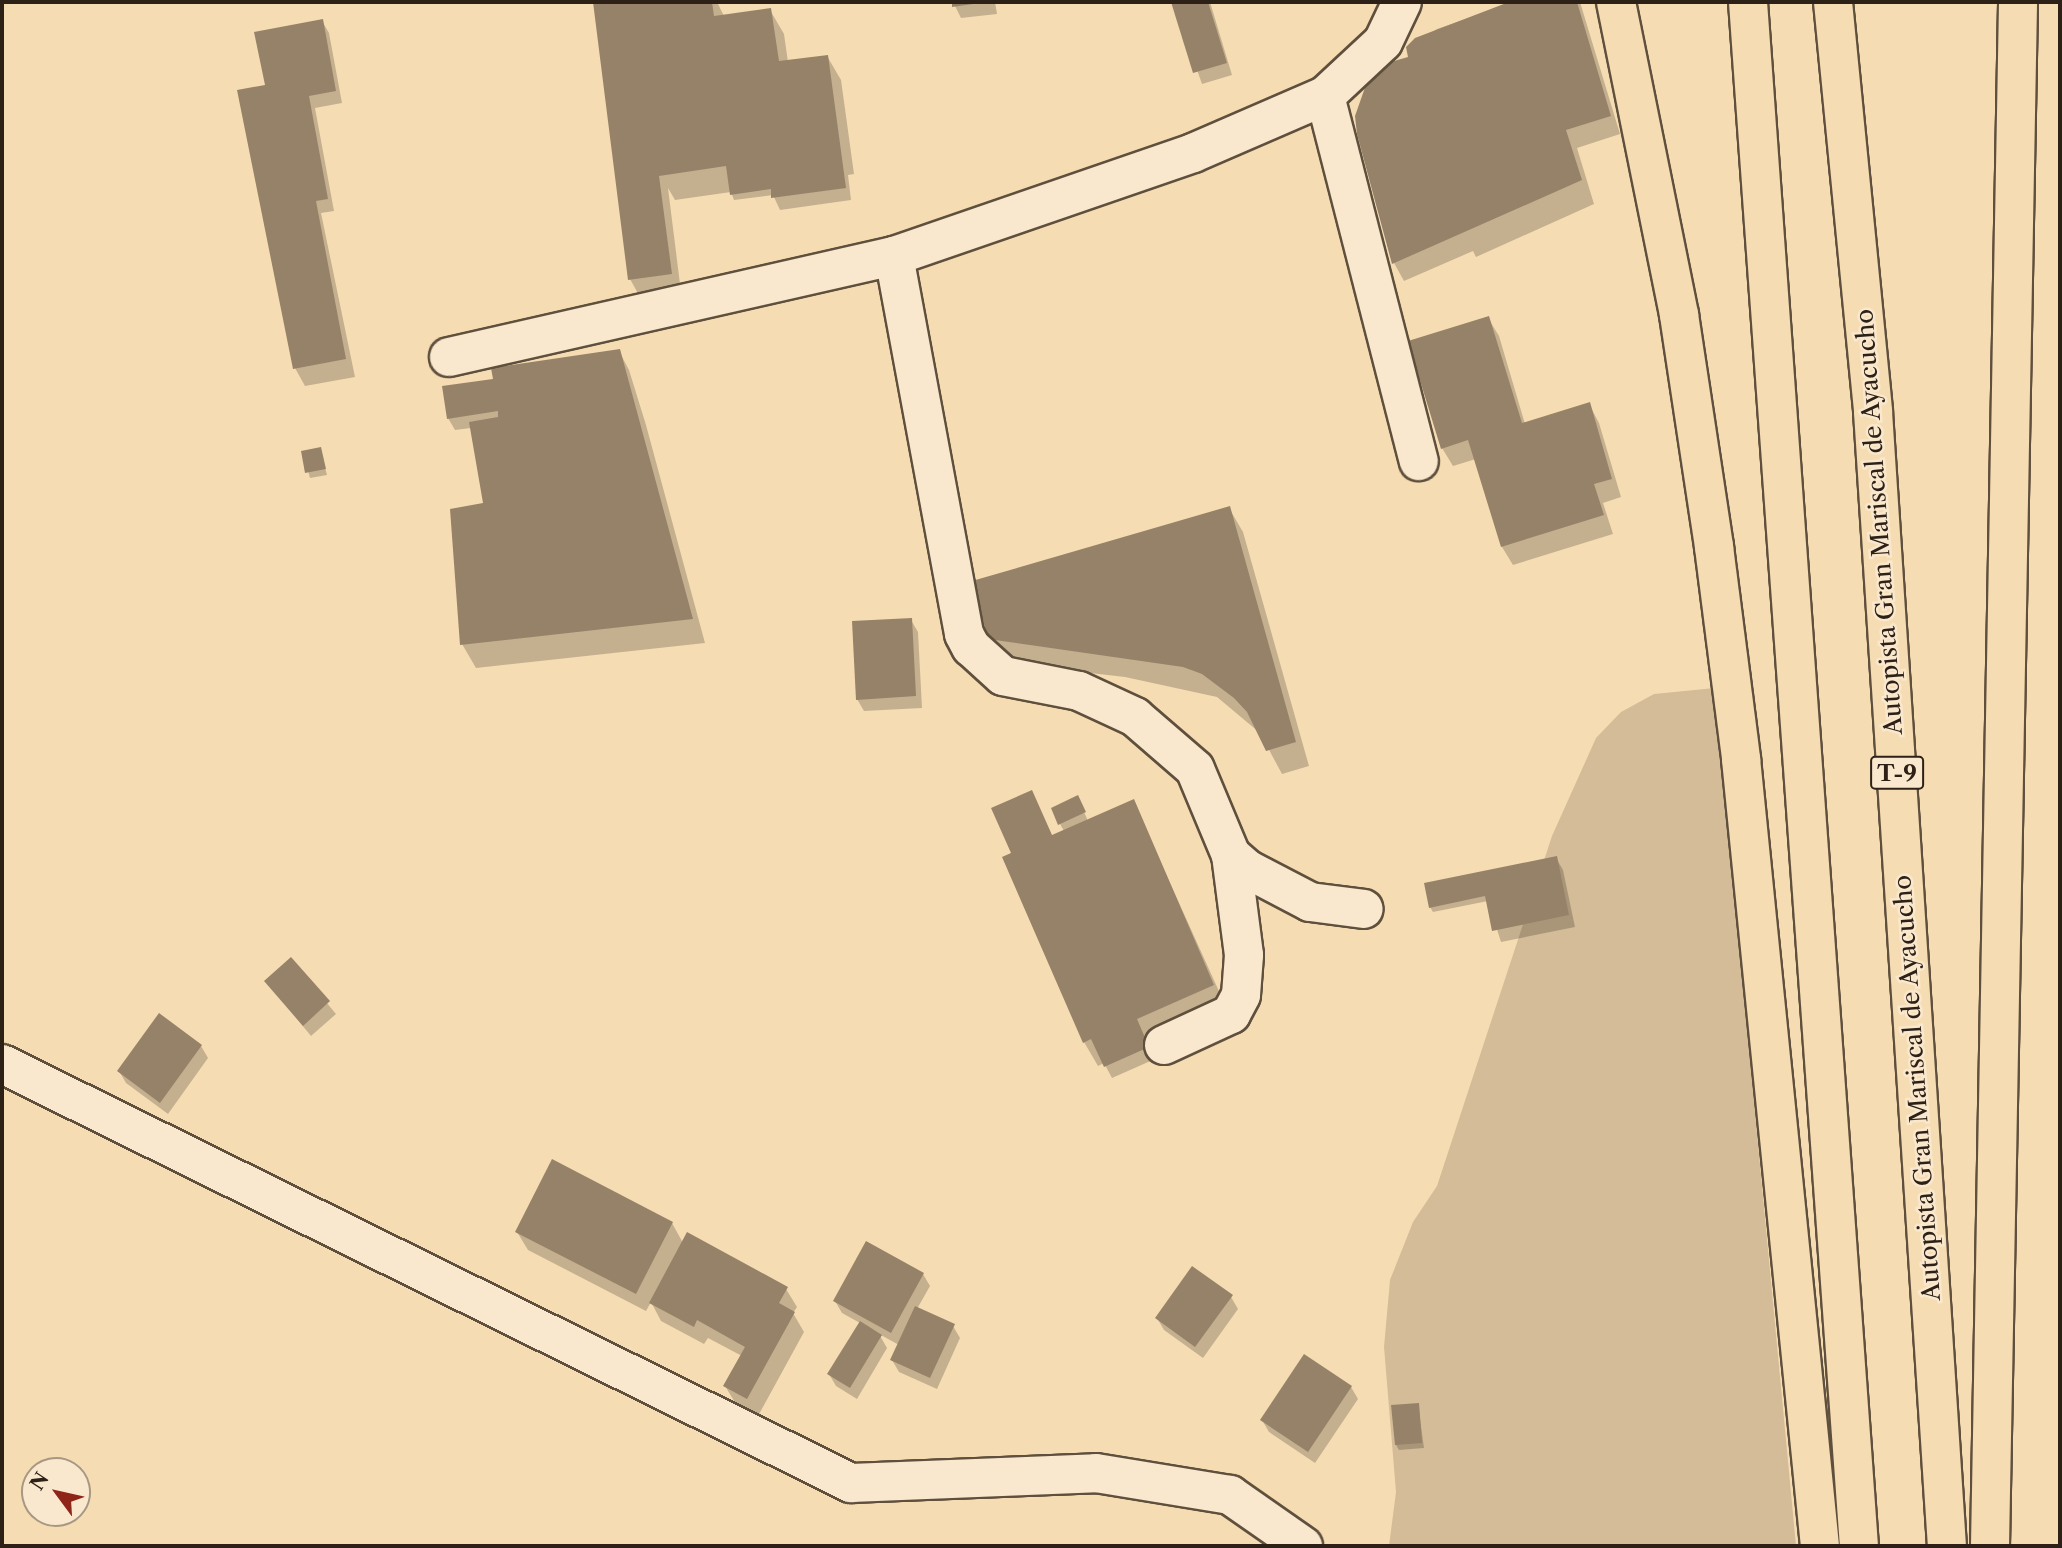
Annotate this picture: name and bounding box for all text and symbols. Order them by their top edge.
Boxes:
street label: Autopista Gran Mariscal de Ayacucho [1850,308,1908,736]
road number: T-9 [1869,754,1925,792]
street label: Autopista Gran Mariscal de Ayacucho [1888,874,1946,1302]
north arrow [21,1457,91,1527]
text: N [25,1468,54,1495]

